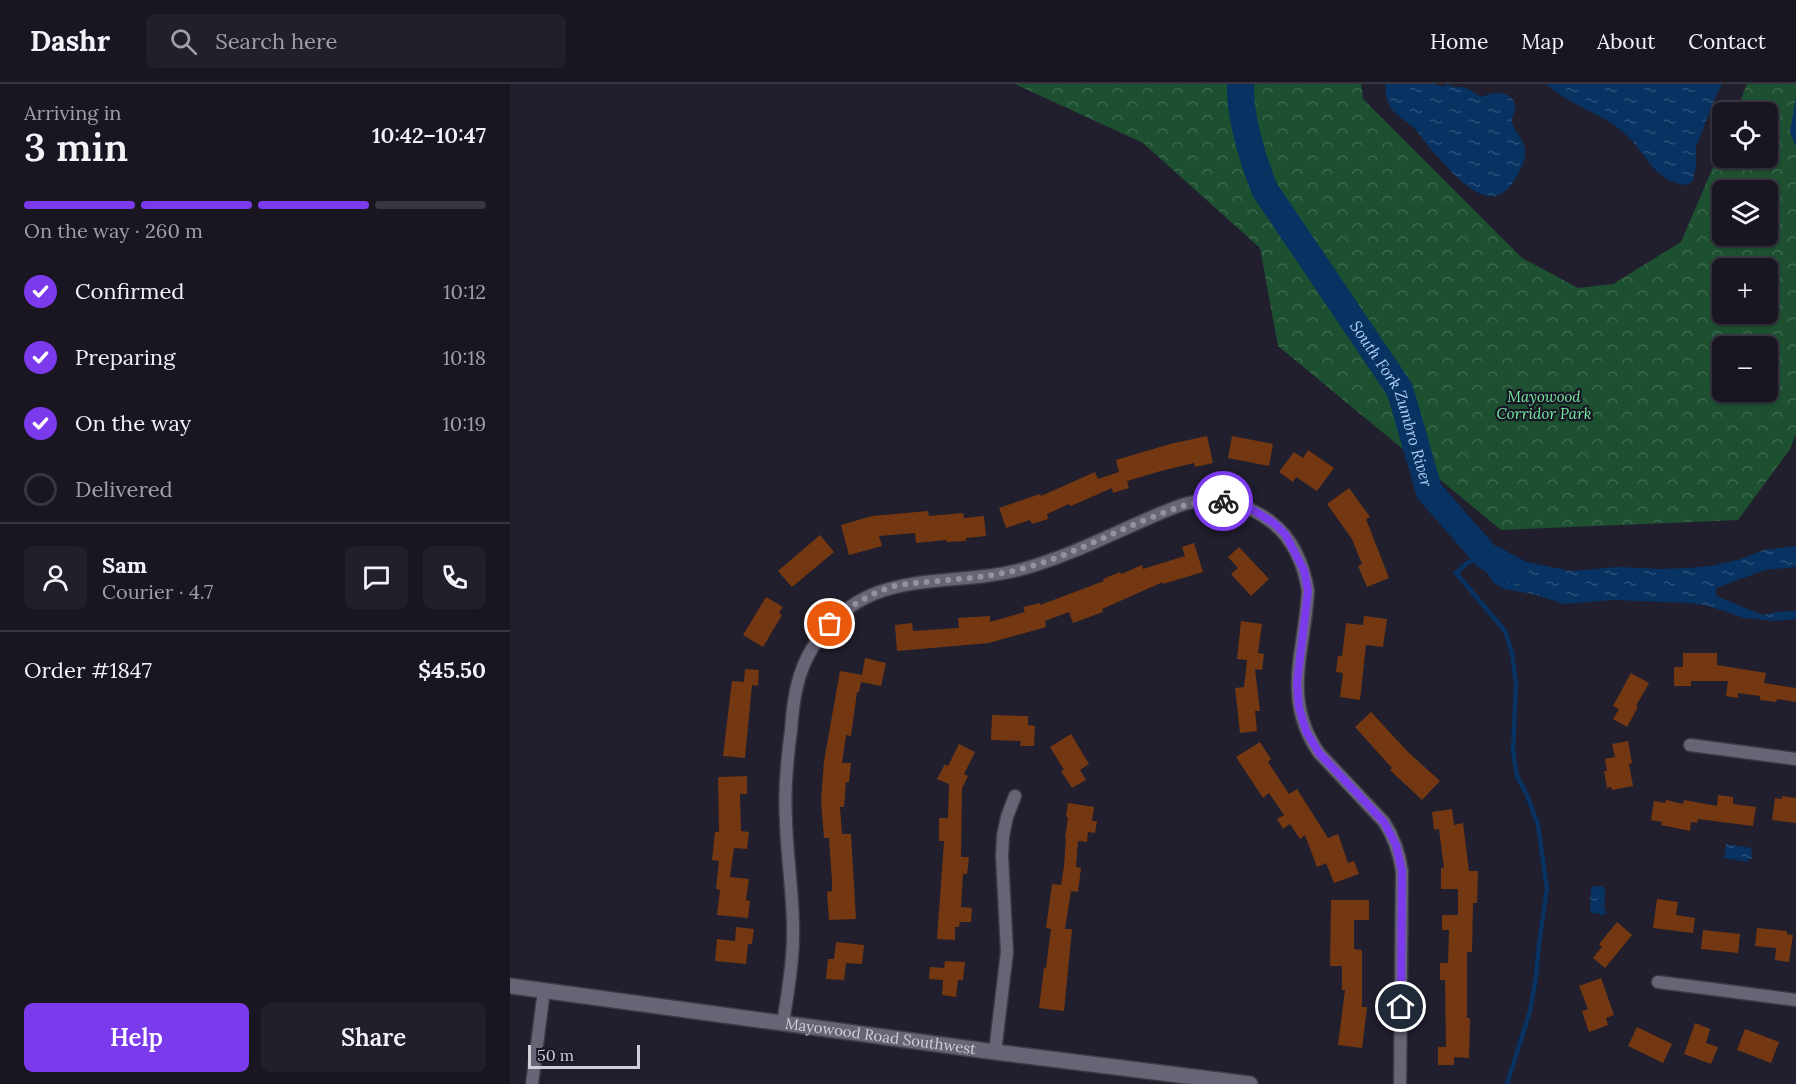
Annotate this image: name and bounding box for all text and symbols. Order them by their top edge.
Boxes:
search box [146,14,566,68]
text: Dashr [30,23,110,59]
icon: search [167,25,200,58]
text: Search here [215,27,337,55]
text: Home [1430,28,1488,55]
text: Map [1521,28,1564,55]
text: About [1597,28,1655,55]
text: Contact [1688,28,1766,55]
text: Arriving in [24,100,121,125]
map controls [1712,102,1778,402]
button: locate [1712,102,1778,168]
text: 10:42–10:47 [372,121,486,149]
text: 3 min [24,122,128,172]
button: layers [1712,180,1778,246]
text: On the way · 260 m [24,218,203,243]
button: + [1712,258,1778,324]
icon: check [24,275,57,308]
text: Confirmed [75,277,184,305]
text: 10:12 [443,279,486,304]
water label: South Fork Zumbro River [1346,317,1437,490]
button: − [1712,336,1778,402]
icon: check [24,341,57,374]
text: Preparing [75,343,175,371]
text: 10:18 [443,345,486,370]
park label: Mayowood Corridor Park [1497,387,1592,423]
icon: check [24,407,57,440]
text: On the way [75,409,191,437]
text: 10:19 [442,411,486,436]
courier [1193,471,1253,531]
text: Delivered [75,475,173,503]
icon: bike [1207,485,1240,518]
button: person [24,546,87,609]
button: chat [345,546,408,609]
button: phone [423,546,486,609]
text: Sam [102,551,147,579]
text: Courier · 4.7 [102,579,213,604]
pin [804,598,855,649]
icon: bag [813,607,846,640]
text: Order #1847 [24,656,152,684]
text: $45.50 [418,656,486,684]
pin [1375,981,1426,1032]
icon: home [1384,990,1417,1023]
button: Help [24,1003,249,1072]
button: Share [261,1003,486,1072]
street label: Mayowood Road Southwest [784,1014,978,1058]
scale bar [528,1042,640,1070]
text: 50 m [537,1045,574,1065]

